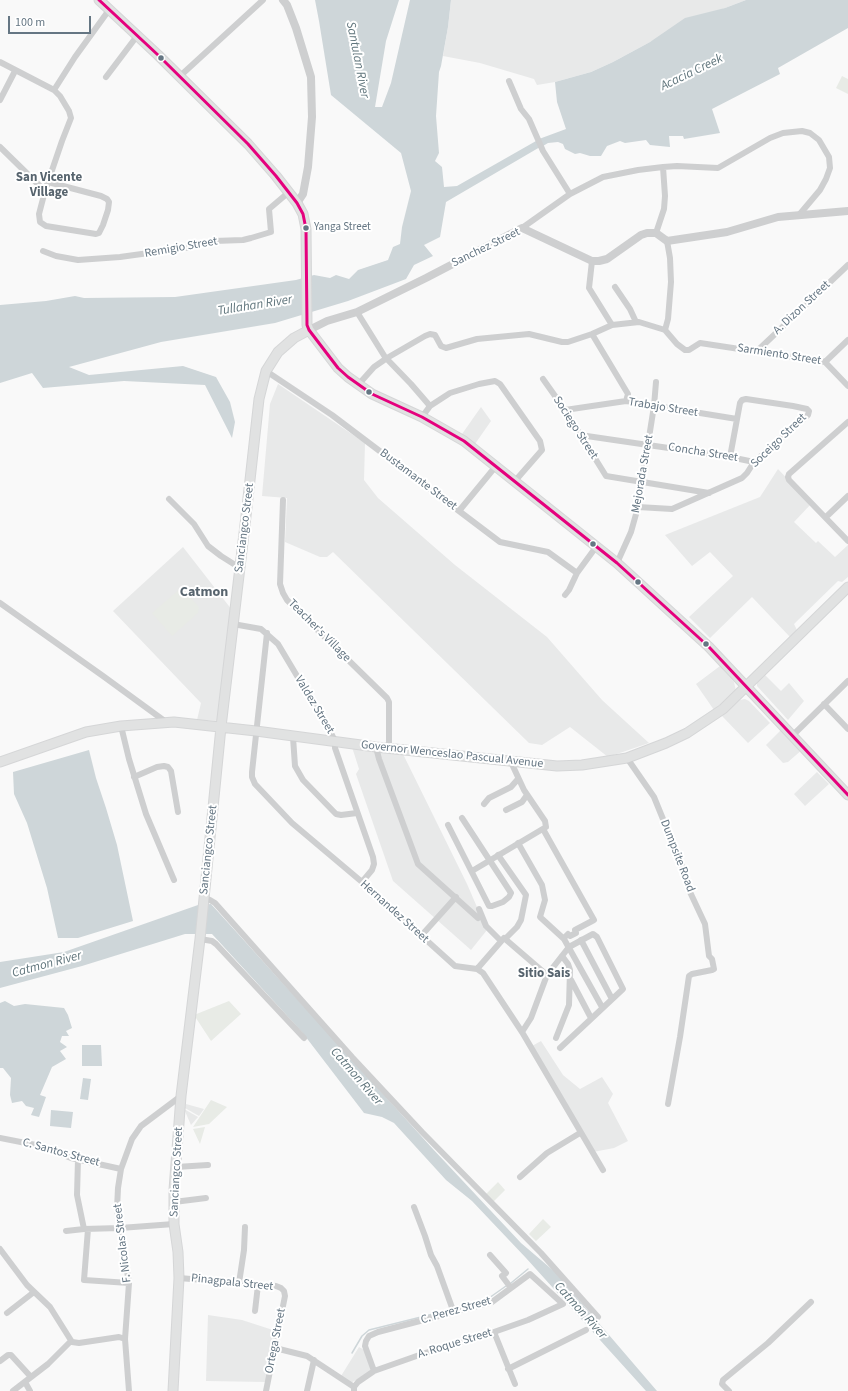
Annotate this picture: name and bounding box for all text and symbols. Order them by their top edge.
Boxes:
scale bar [10,8,93,34]
text: 100 m [15,14,45,31]
water label: Santulan River [342,20,372,100]
water label: Acacia Creek [658,51,726,95]
unlabelled marker [156,53,166,63]
district label: San Vicente Village [16,170,82,201]
place label: Yanga Street [314,221,371,235]
marker: Yanga Street [301,223,311,233]
street label: Sanchez Street [449,225,523,271]
street label: Remigio Street [144,235,218,261]
street label: A. Dizon Street [770,278,834,338]
water label: Tullahan River [217,292,293,320]
street label: Sarmiento Street [736,341,822,369]
unlabelled marker [364,387,374,397]
street label: Sociego Street [549,394,601,462]
street label: Trabajo Street [627,395,699,421]
street label: Soceigo Street [748,411,810,471]
street label: Mejorada Street [629,434,657,514]
street label: Concha Street [667,440,739,466]
street label: Bustamante Street [376,446,460,514]
street label: Sanciangco Street [232,482,258,574]
unlabelled marker [588,539,598,549]
unlabelled marker [633,577,643,587]
district label: Catmon [180,585,228,601]
street label: Teacher's Village [285,597,353,665]
unlabelled marker [701,639,711,649]
street label: Valdez Street [291,673,337,737]
street label: Governor Wenceslao Pascual Avenue [360,738,544,772]
street label: Sanciangco Street [197,804,221,896]
street label: Dumpsite Road [657,818,697,894]
street label: Hernandez Street [357,877,431,947]
water label: Catmon River [10,948,84,982]
district label: Sitio Sais [518,966,570,982]
water label: Catmon River [327,1045,385,1109]
street label: Sanciangco Street [167,1127,187,1217]
street label: C. Santos Street [21,1136,101,1170]
street label: F. Nicolas Street [111,1203,135,1283]
street label: Pinagpala Street [190,1272,274,1294]
water label: Catmon River [550,1279,610,1343]
street label: C. Perez Street [419,1294,493,1328]
street label: Ortega Street [263,1307,289,1375]
street label: A. Roque Street [416,1326,494,1362]

